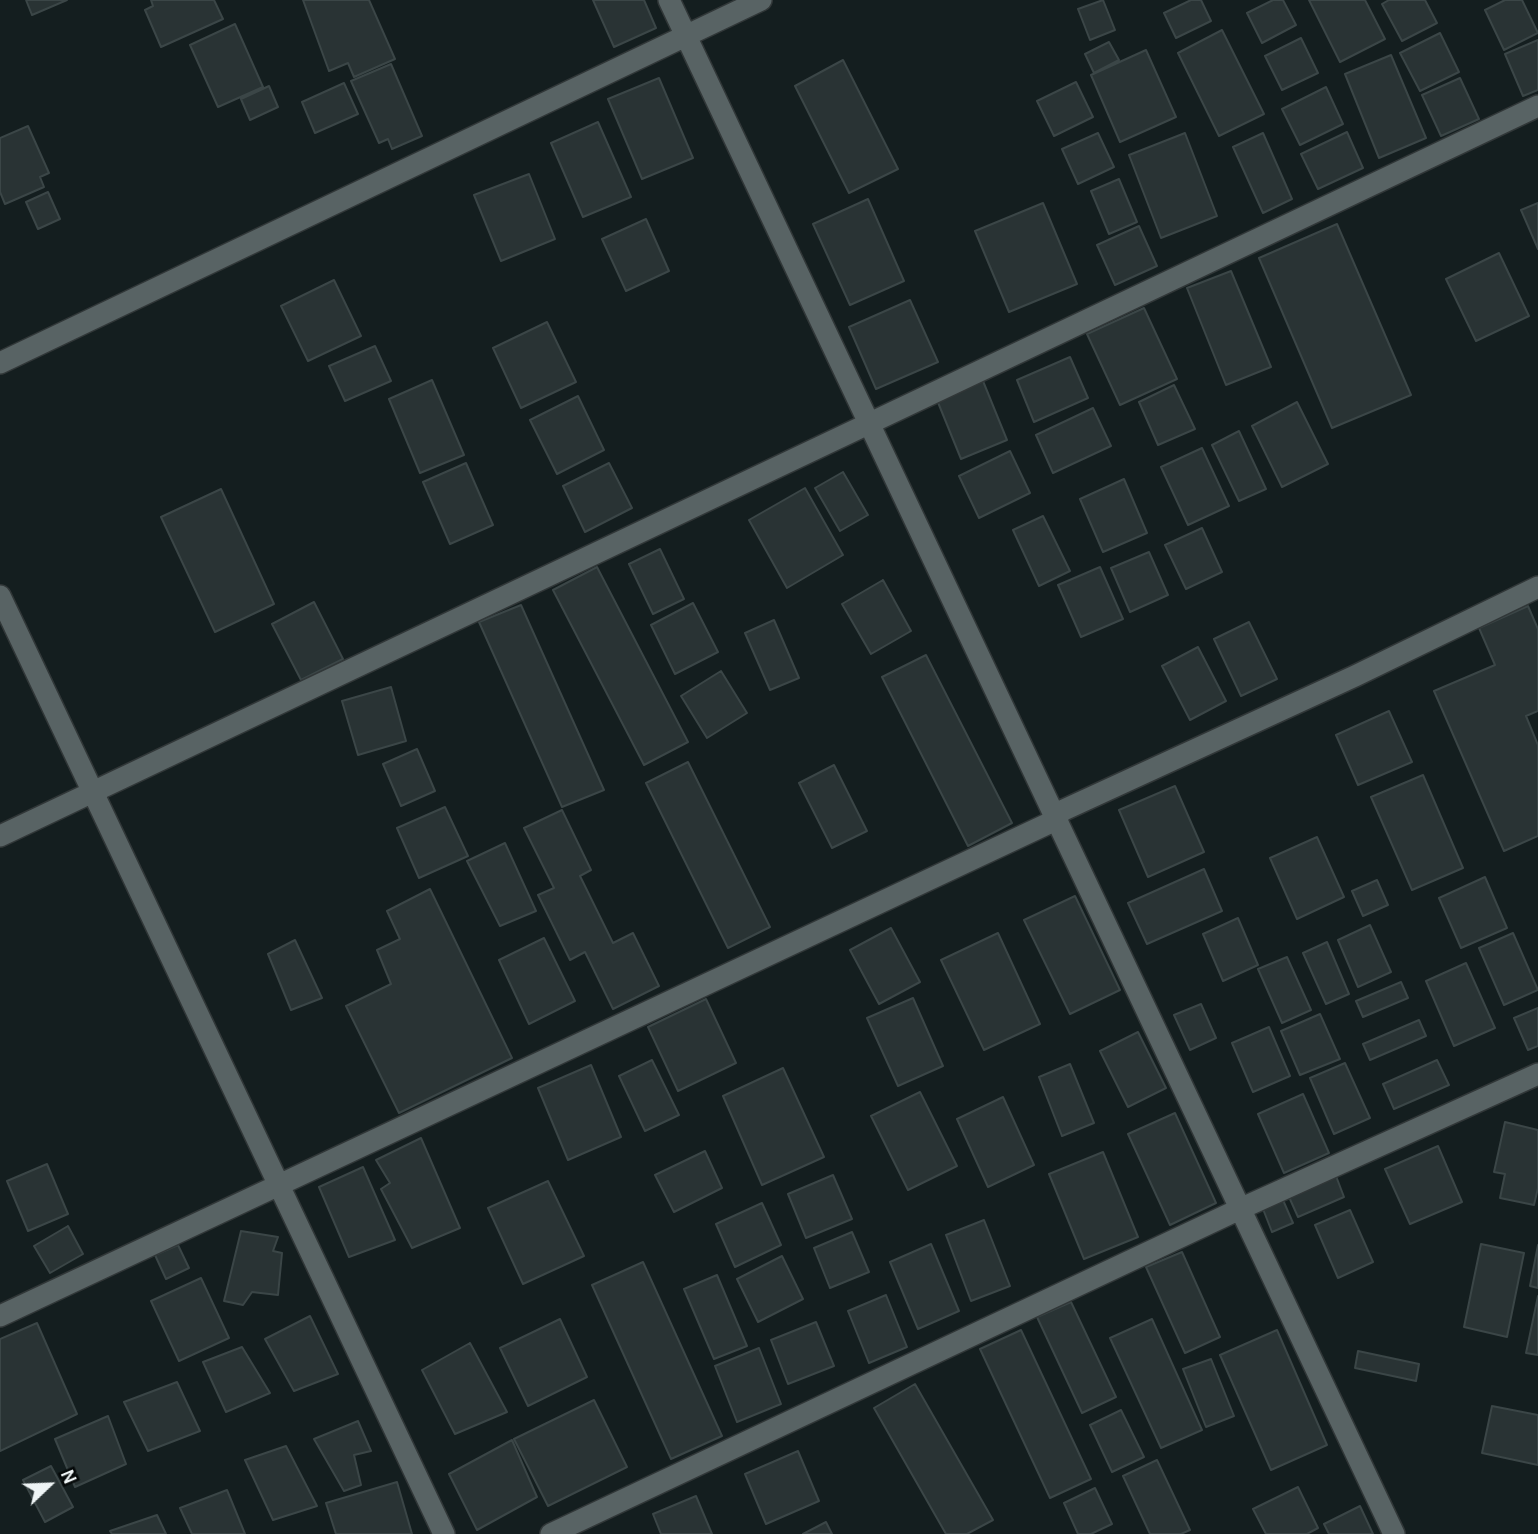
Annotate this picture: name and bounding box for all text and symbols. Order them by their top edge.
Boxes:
north arrow [14,1450,84,1520]
text: N [56,1466,81,1487]

